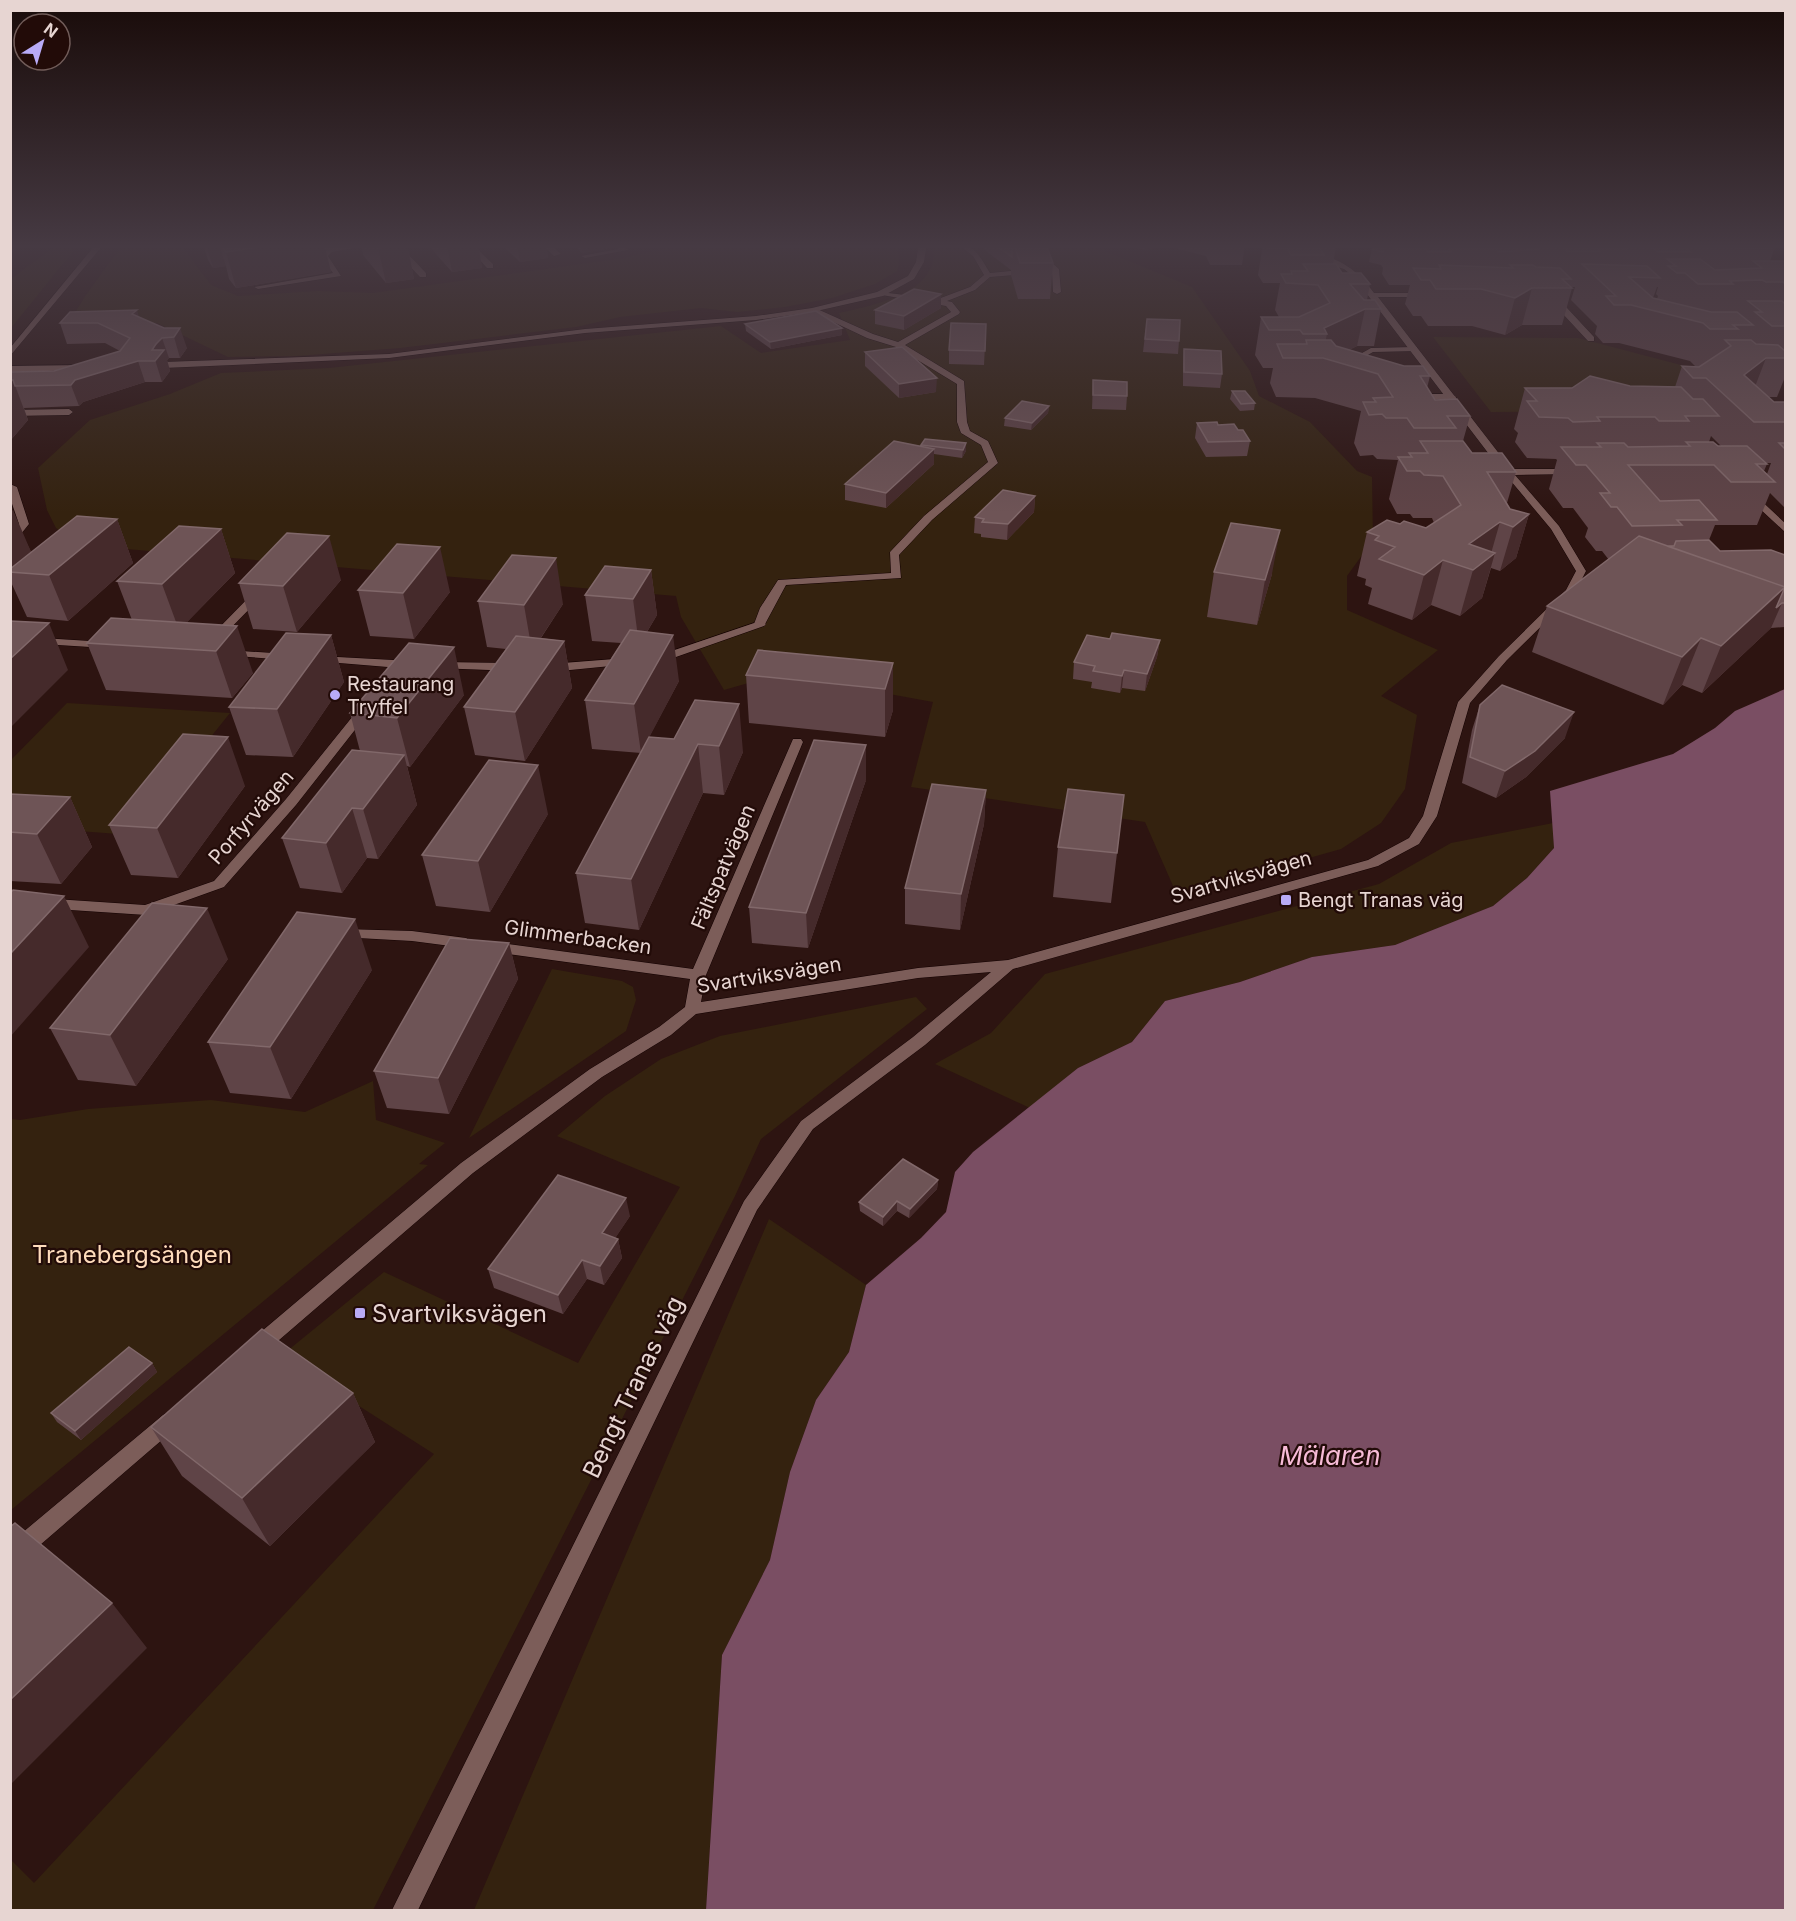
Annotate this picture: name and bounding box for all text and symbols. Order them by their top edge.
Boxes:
north arrow [12,12,72,72]
text: N [40,18,62,42]
place label: Restaurang Tryffel [347,672,454,719]
marker: Restaurang Tryffel [328,688,342,702]
street label: Porfyrvägen [204,765,298,869]
street label: Fältspatvägen [686,801,760,933]
street label: Svartviksvägen [1168,845,1314,909]
place label: Bengt Tranas väg [1298,888,1463,912]
marker: Bengt Tranas väg [1279,893,1293,907]
street label: Glimmerbacken [503,915,653,959]
street label: Svartviksvägen [695,952,843,998]
park label: Tranebergsängen [32,1240,232,1269]
street label: Bengt Tranas väg [576,1291,690,1483]
place label: Svartviksvägen [372,1299,547,1328]
marker: Svartviksvägen [353,1306,367,1320]
water label: Mälaren [1279,1440,1381,1471]

